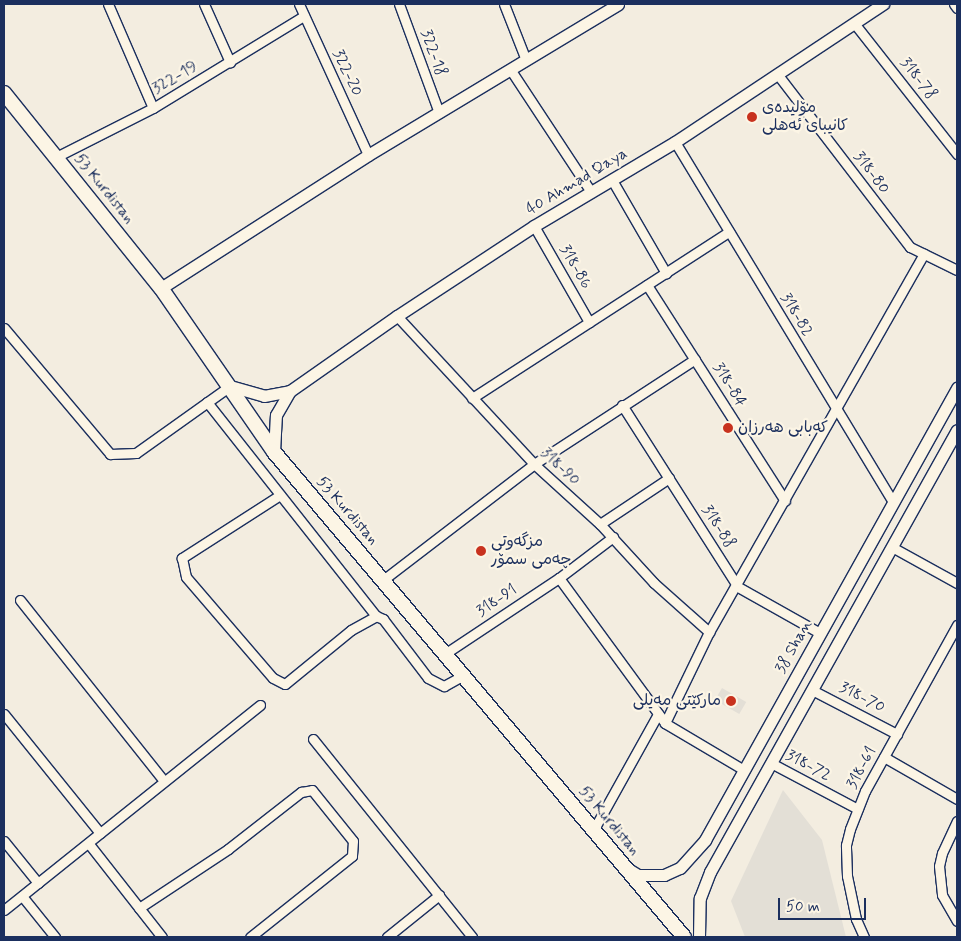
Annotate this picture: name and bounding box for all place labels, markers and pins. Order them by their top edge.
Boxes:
place label: مۆلیدەی کانیبای ئەهلی [762,98,848,136]
marker: مۆلیدەی کانیبای ئەهلی [746,111,758,123]
place label: کەبابی هەرزان [738,418,828,438]
marker: کەبابی هەرزان [722,422,734,434]
place label: مزگەوتی چەمی سمۆر [491,532,571,570]
marker: مزگەوتی چەمی سمۆر [475,545,487,557]
place label: مارکێتی مەیلی [633,691,721,711]
marker: مارکێتی مەیلی [725,695,737,707]

